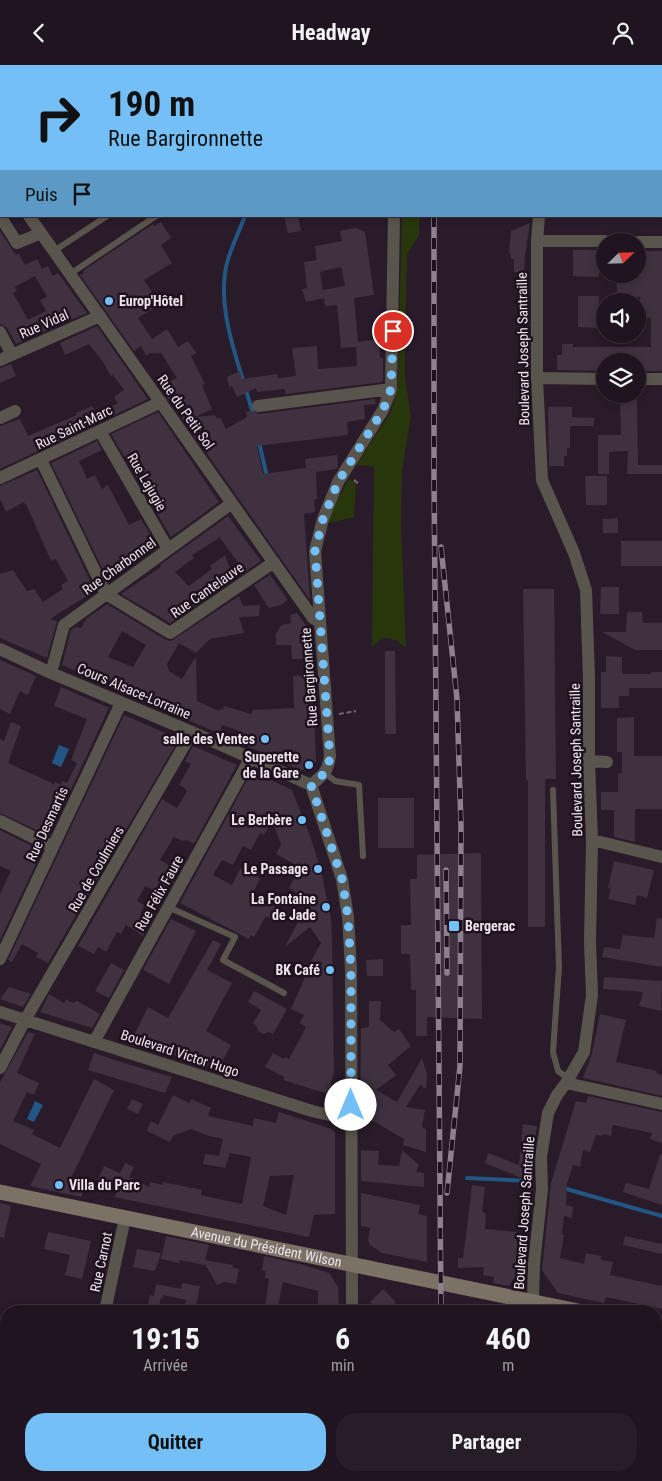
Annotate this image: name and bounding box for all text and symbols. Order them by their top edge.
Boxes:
icon: back [25,19,53,47]
icon: person [609,19,637,47]
text: Headway [291,20,371,45]
text: 190 m [108,84,195,125]
icon: right [25,85,90,150]
text: Rue Bargironnette [108,126,263,151]
icon: arrive [68,180,96,208]
text: Puis [25,183,58,206]
north arrow [596,233,646,283]
map controls [596,233,646,403]
street label: Boulevard Joseph Santraille [514,272,532,426]
place label: Europ'Hôtel [119,293,183,309]
button: sound [596,293,646,343]
marker: Europ'Hôtel [103,295,115,307]
street label: Rue Vidal [17,306,71,342]
pin [372,310,414,352]
icon: arrive [379,317,407,345]
button: layers [596,353,646,403]
street label: Rue du Petit Sol [154,372,218,452]
street label: Rue Saint-Marc [33,402,115,452]
street label: Rue Lajugie [124,450,170,514]
street label: Rue Charbonnel [79,534,159,598]
street label: Rue Cantelauve [167,559,247,621]
street label: Rue Bargironnette [298,627,320,727]
street label: Cours Alsace-Lorraine [75,660,194,722]
street label: Boulevard Joseph Santraille [567,683,585,837]
place label: salle des Ventes [163,731,255,747]
marker: salle des Ventes [259,733,271,745]
place label: Superette de la Gare [243,749,299,781]
marker: Superette de la Gare [303,759,315,771]
street label: Rue Desmartis [23,784,71,864]
place label: Le Berbère [231,812,292,828]
marker: Le Berbère [296,814,308,826]
street label: Rue de Coulmiers [65,823,127,915]
street label: Rue Félix Faure [132,852,186,933]
place label: Le Passage [244,861,308,877]
marker: Le Passage [312,863,324,875]
place label: La Fontaine de Jade [251,891,316,923]
marker: La Fontaine de Jade [320,901,332,913]
place label: Bergerac [465,918,516,934]
marker: Bergerac [447,919,461,933]
place label: BK Café [275,962,320,978]
marker: BK Café [324,964,336,976]
street label: Boulevard Victor Hugo [119,1026,241,1080]
position arrow [324,1078,376,1130]
street label: Boulevard Joseph Santraille [511,1135,537,1290]
place label: Villa du Parc [69,1177,141,1193]
marker: Villa du Parc [53,1179,65,1191]
street label: Avenue du Président Wilson [190,1224,343,1270]
street label: Rue Carnot [87,1231,115,1293]
text: 19:15 [131,1321,200,1356]
text: 6 [335,1321,350,1356]
text: 460 [485,1321,531,1356]
text: Arrivée [143,1356,188,1375]
text: min [331,1356,354,1375]
text: m [502,1356,514,1375]
button: Quitter [25,1413,326,1471]
button: Partager [336,1413,637,1471]

